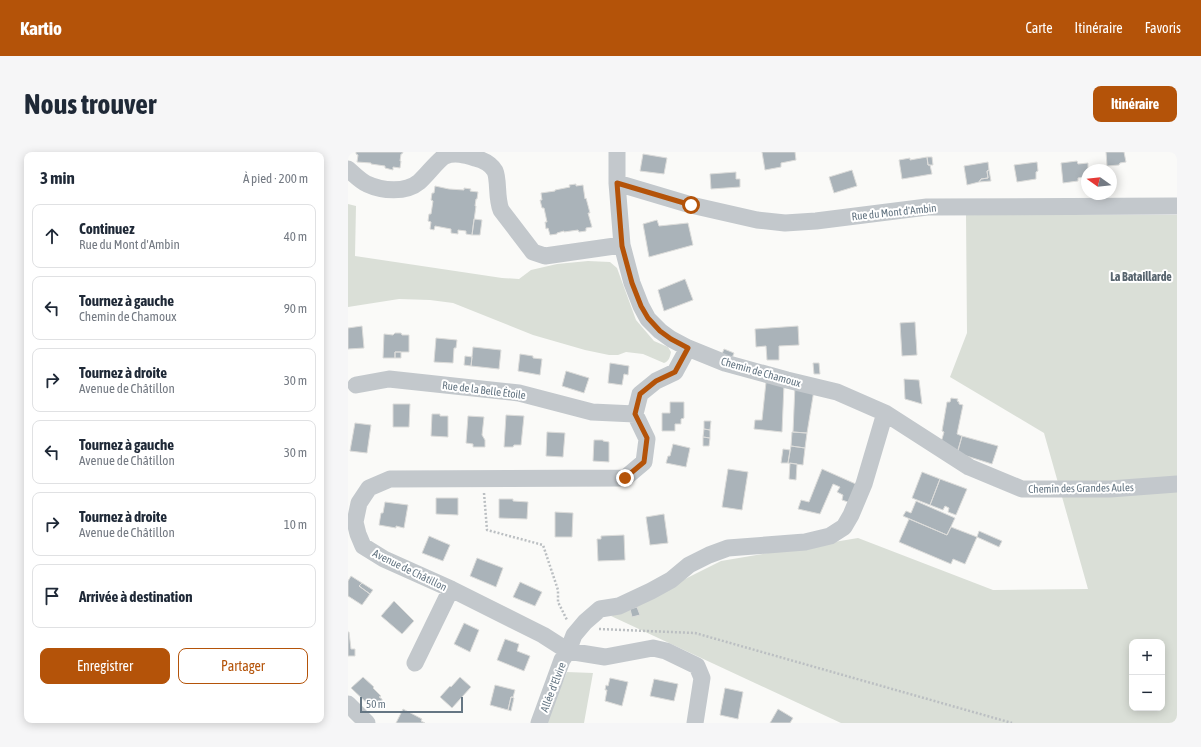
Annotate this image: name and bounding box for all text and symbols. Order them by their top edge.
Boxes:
text: Kartio [20,17,62,39]
text: Carte [1026,20,1053,36]
text: Itinéraire [1075,20,1123,36]
text: Favoris [1145,20,1181,36]
button: Itinéraire [1093,86,1177,122]
text: Nous trouver [24,88,156,120]
north arrow [1081,164,1117,200]
text: 3 min [40,168,75,188]
text: À pied · 200 m [243,171,308,186]
route start [682,196,700,214]
street label: Rue du Mont d'Ambin [851,202,937,222]
text: Continuez [79,220,135,237]
icon: ahead [41,225,63,247]
text: 40 m [284,229,307,244]
text: Rue du Mont d'Ambin [79,237,180,252]
district label: La Bataillarde [1110,270,1172,284]
text: Tournez à gauche [79,292,174,309]
icon: left [41,297,63,319]
text: 90 m [284,301,307,316]
text: Chemin de Chamoux [79,309,177,324]
street label: Chemin de Chamoux [720,355,803,389]
text: Tournez à droite [79,364,167,381]
icon: right [41,369,63,391]
text: 30 m [284,373,307,388]
street label: Rue de la Belle Étoile [441,379,527,401]
text: Avenue de Châtillon [79,381,175,396]
text: Tournez à gauche [79,436,174,453]
icon: left [41,441,63,463]
text: 30 m [284,445,307,460]
text: Avenue de Châtillon [79,453,175,468]
route end [616,469,634,487]
street label: Chemin des Grandes Aules [1028,481,1134,495]
text: Tournez à droite [79,508,167,525]
icon: right [41,513,63,535]
text: 10 m [284,517,307,532]
text: Avenue de Châtillon [79,525,175,540]
street label: Avenue de Châtillon [371,547,449,593]
icon: arrive [41,585,63,607]
text: Arrivée à destination [79,588,193,605]
map controls [1129,639,1165,711]
button: + [1129,639,1165,675]
button: Enregistrer [40,648,170,684]
button: Partager [178,648,308,684]
street label: Allée d'Elvire [538,660,568,714]
button: − [1129,675,1165,711]
scale bar [360,695,463,714]
text: 50 m [366,698,386,710]

